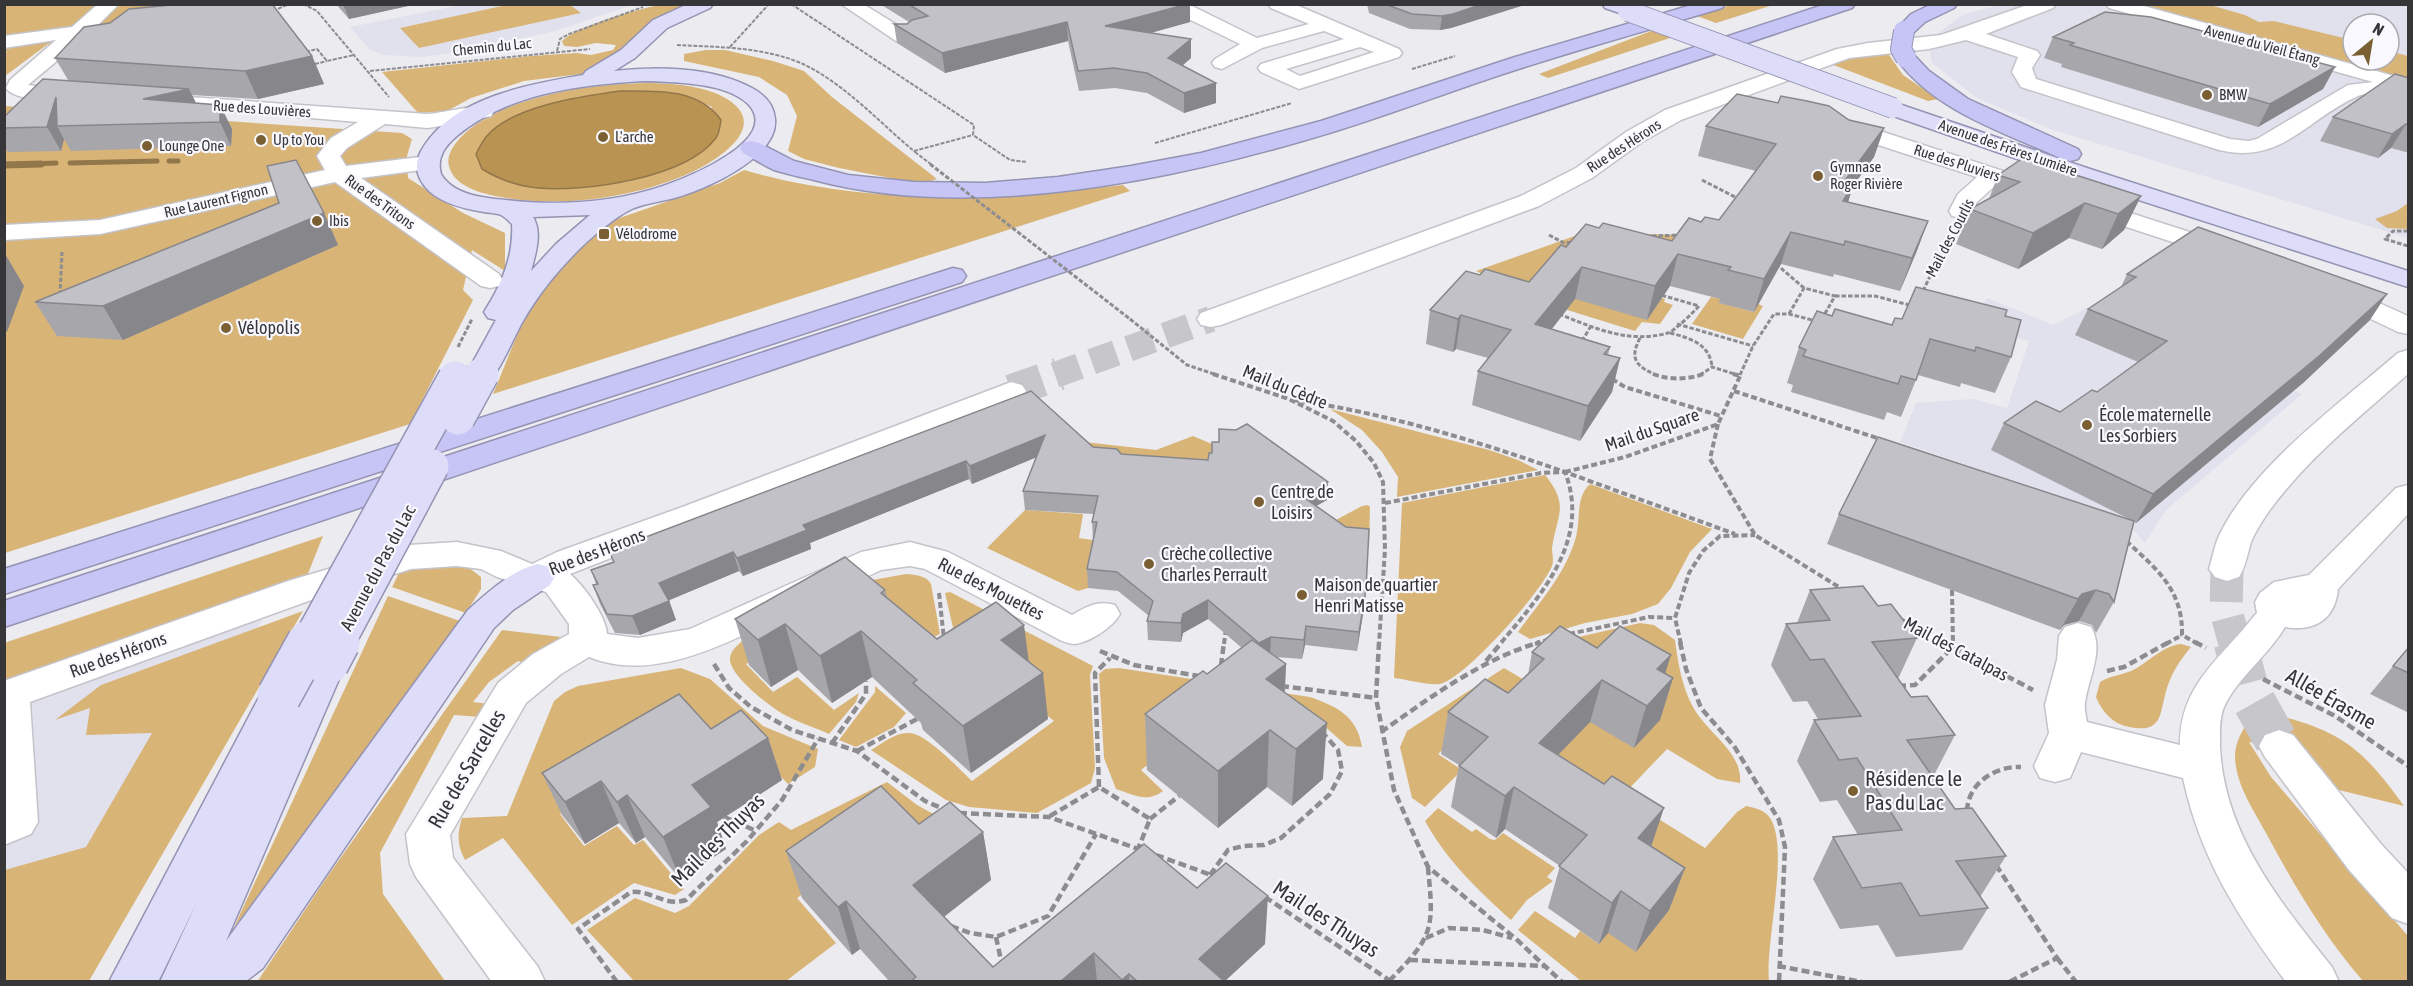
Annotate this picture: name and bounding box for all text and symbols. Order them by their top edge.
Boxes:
north arrow [2341,12,2401,72]
text: N [2370,19,2387,39]
street label: Avenue du Vieil Étang [2203,21,2322,68]
street label: Chemin du Lac [452,34,533,59]
place label: BMW [2219,86,2247,103]
marker: BMW [2200,88,2214,102]
street label: Rue des Louvières [213,97,311,120]
street label: Rue des Hérons [1584,115,1664,176]
street label: Avenue des Frères Lumière [1936,116,2080,179]
place label: L'arche [615,128,654,145]
marker: L'arche [596,130,610,144]
place label: Up to You [273,131,324,148]
marker: Up to You [254,133,268,147]
place label: Lounge One [159,137,224,154]
marker: Lounge One [140,139,154,153]
street label: Rue des Pluviers [1912,141,2002,184]
place label: Gymnase Roger Rivière [1830,158,1903,192]
marker: Gymnase Roger Rivière [1811,169,1825,183]
street label: Rue des Tritons [342,171,419,233]
street label: Rue Laurent Fignon [162,180,269,221]
street label: Mail des Courlis [1922,196,1977,280]
place label: Ibis [329,212,349,229]
marker: Ibis [310,214,324,228]
place label: Vélodrome [616,225,677,242]
marker: Vélodrome [597,227,611,241]
place label: Vélopolis [238,317,300,338]
marker: Vélopolis [219,321,233,335]
street label: Mail du Cèdre [1240,360,1331,413]
street label: Mail du Square [1602,404,1702,455]
place label: École maternelle Les Sorbiers [2099,404,2211,446]
marker: École maternelle Les Sorbiers [2080,418,2094,432]
place label: Centre de Loisirs [1271,481,1334,523]
marker: Centre de Loisirs [1252,495,1266,509]
street label: Avenue du Pas du Lac [336,501,420,634]
street label: Rue des Hérons [546,524,648,579]
place label: Crèche collective Charles Perrault [1161,543,1272,585]
street label: Rue des Mouettes [935,553,1048,624]
marker: Crèche collective Charles Perrault [1142,557,1156,571]
place label: Maison de quartier Henri Matisse [1314,574,1438,616]
marker: Maison de quartier Henri Matisse [1295,588,1309,602]
street label: Mail des Catalpas [1900,612,2012,685]
street label: Rue des Hérons [67,627,169,682]
street label: Allée Érasme [2282,663,2381,733]
street label: Rue des Sarcelles [423,705,510,832]
place label: Résidence le Pas du Lac [1865,766,1962,814]
marker: Résidence le Pas du Lac [1846,784,1860,798]
street label: Mail des Thuyas [666,788,769,891]
street label: Mail des Thuyas [1269,875,1384,961]

